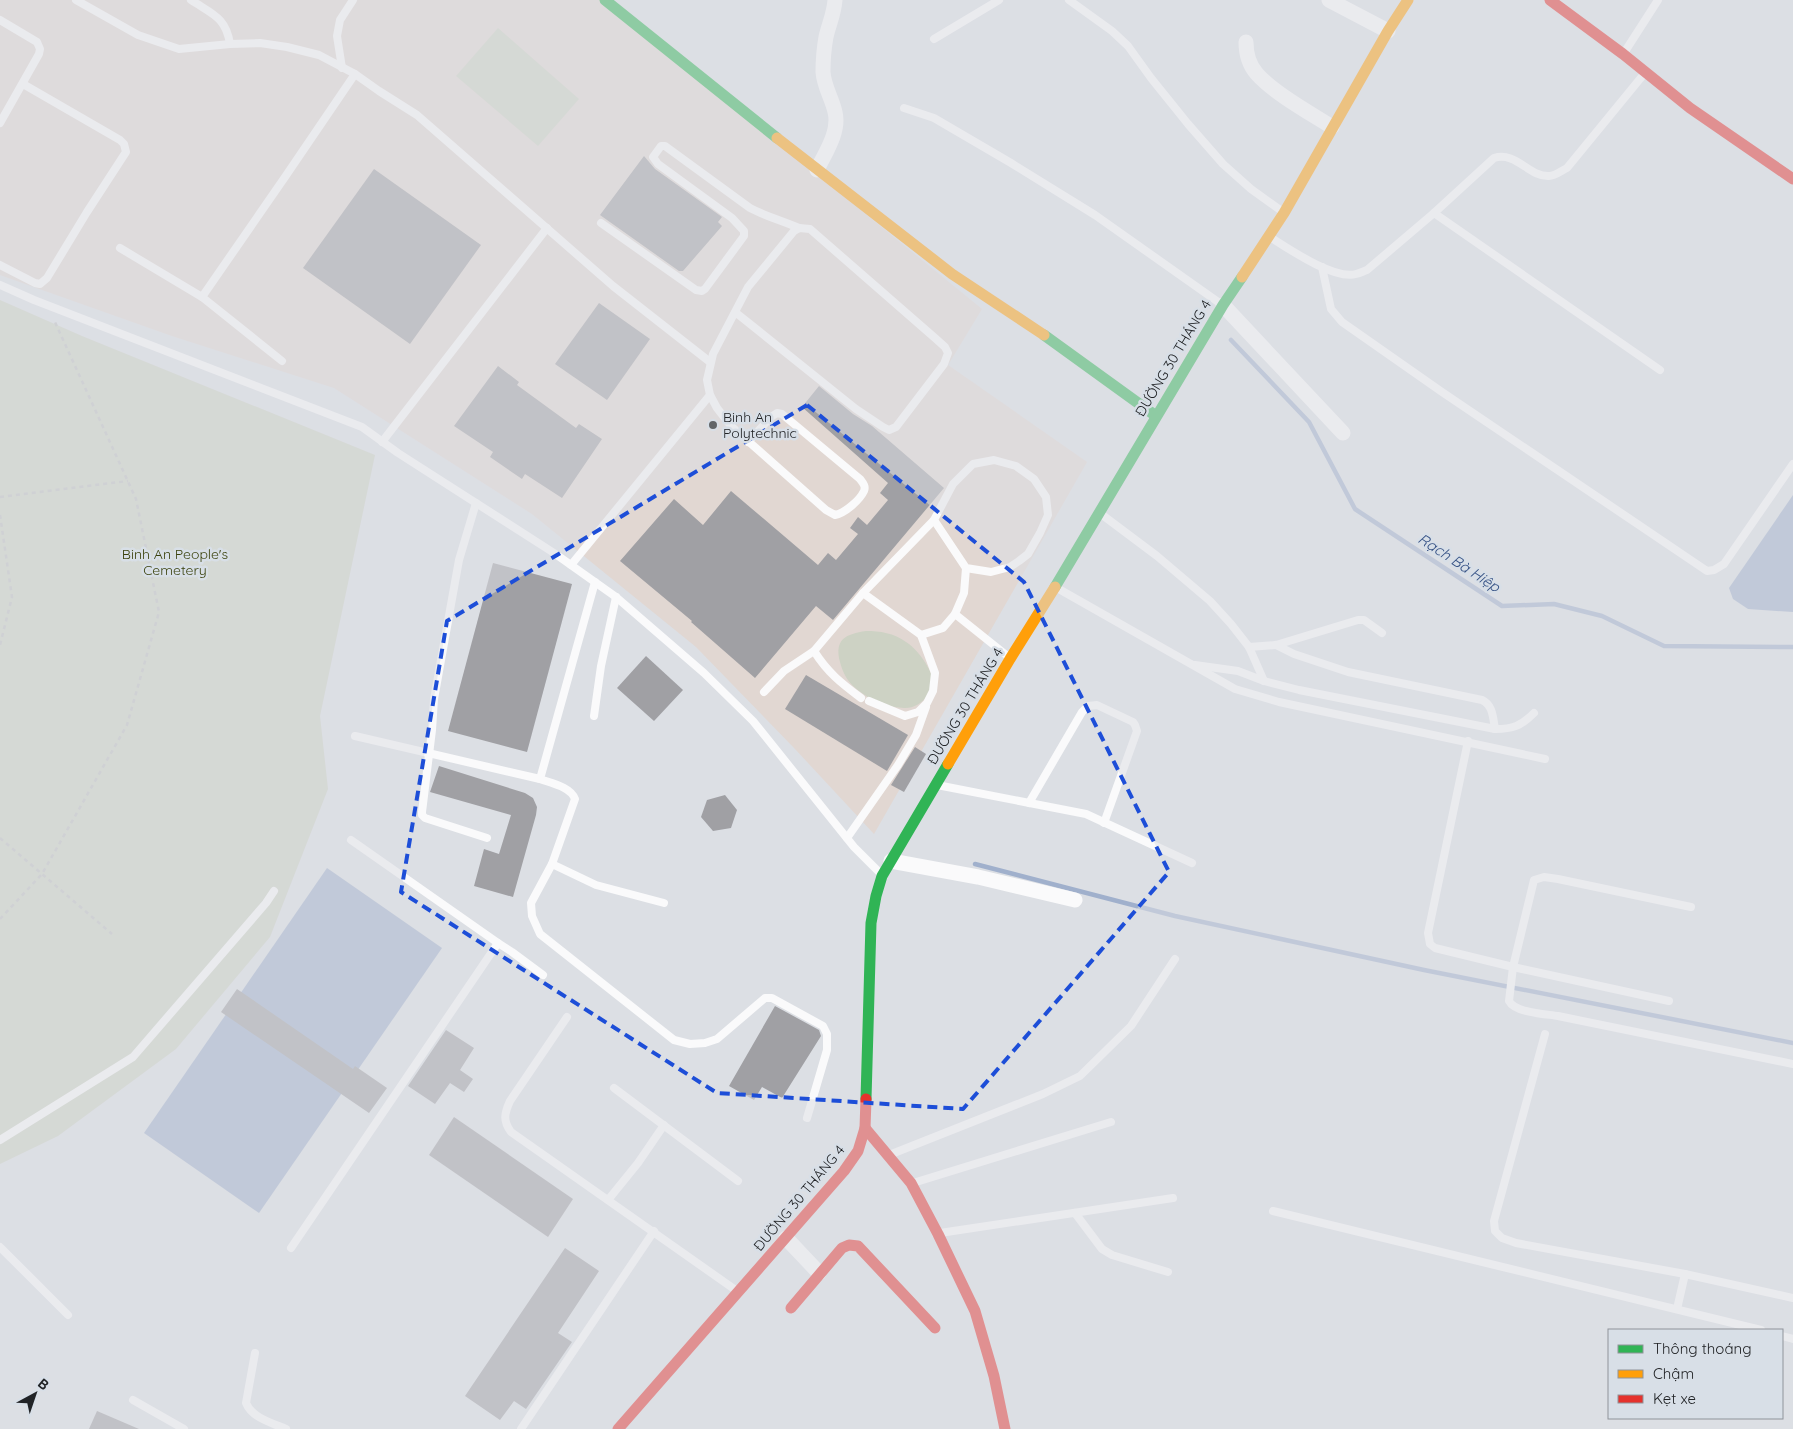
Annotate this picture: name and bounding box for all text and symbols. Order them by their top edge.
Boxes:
street label: ĐƯỜNG 30 THÁNG 4 [1131,296,1215,420]
place label: Binh An Polytechnic [723,408,797,442]
marker: Binh An Polytechnic [707,419,719,431]
water label: Rạch Bà Hiệp [1415,529,1505,597]
park label: Binh An People's Cemetery [122,545,228,579]
street label: ĐƯỜNG 30 THÁNG 4 [923,644,1007,768]
street label: ĐƯỜNG 30 THÁNG 4 [749,1141,849,1255]
legend [1608,1329,1783,1419]
text: Thông thoáng [1653,1339,1752,1358]
text: Chậm [1653,1364,1694,1383]
north arrow [10,1369,60,1419]
text: B [34,1374,53,1394]
text: Kẹt xe [1653,1389,1696,1408]

